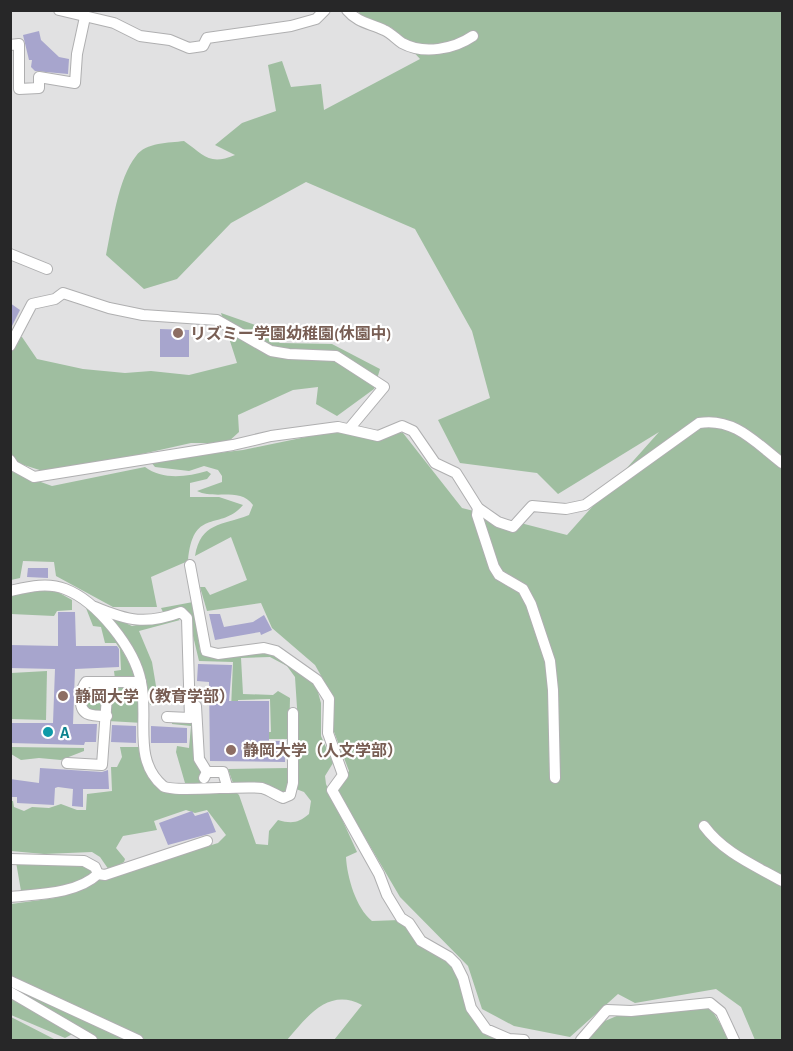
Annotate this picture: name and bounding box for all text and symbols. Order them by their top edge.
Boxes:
place label: リズミー学園幼稚園(休園中) [190,324,392,342]
marker: リズミー学園幼稚園(休園中) [171,326,185,340]
place label: 静岡大学（教育学部） [75,688,235,705]
marker: 静岡大学（教育学部） [56,689,70,703]
marker: A [41,725,55,739]
place label: A [60,725,70,741]
place label: 静岡大学（人文学部） [243,742,403,759]
marker: 静岡大学（人文学部） [224,743,238,757]

